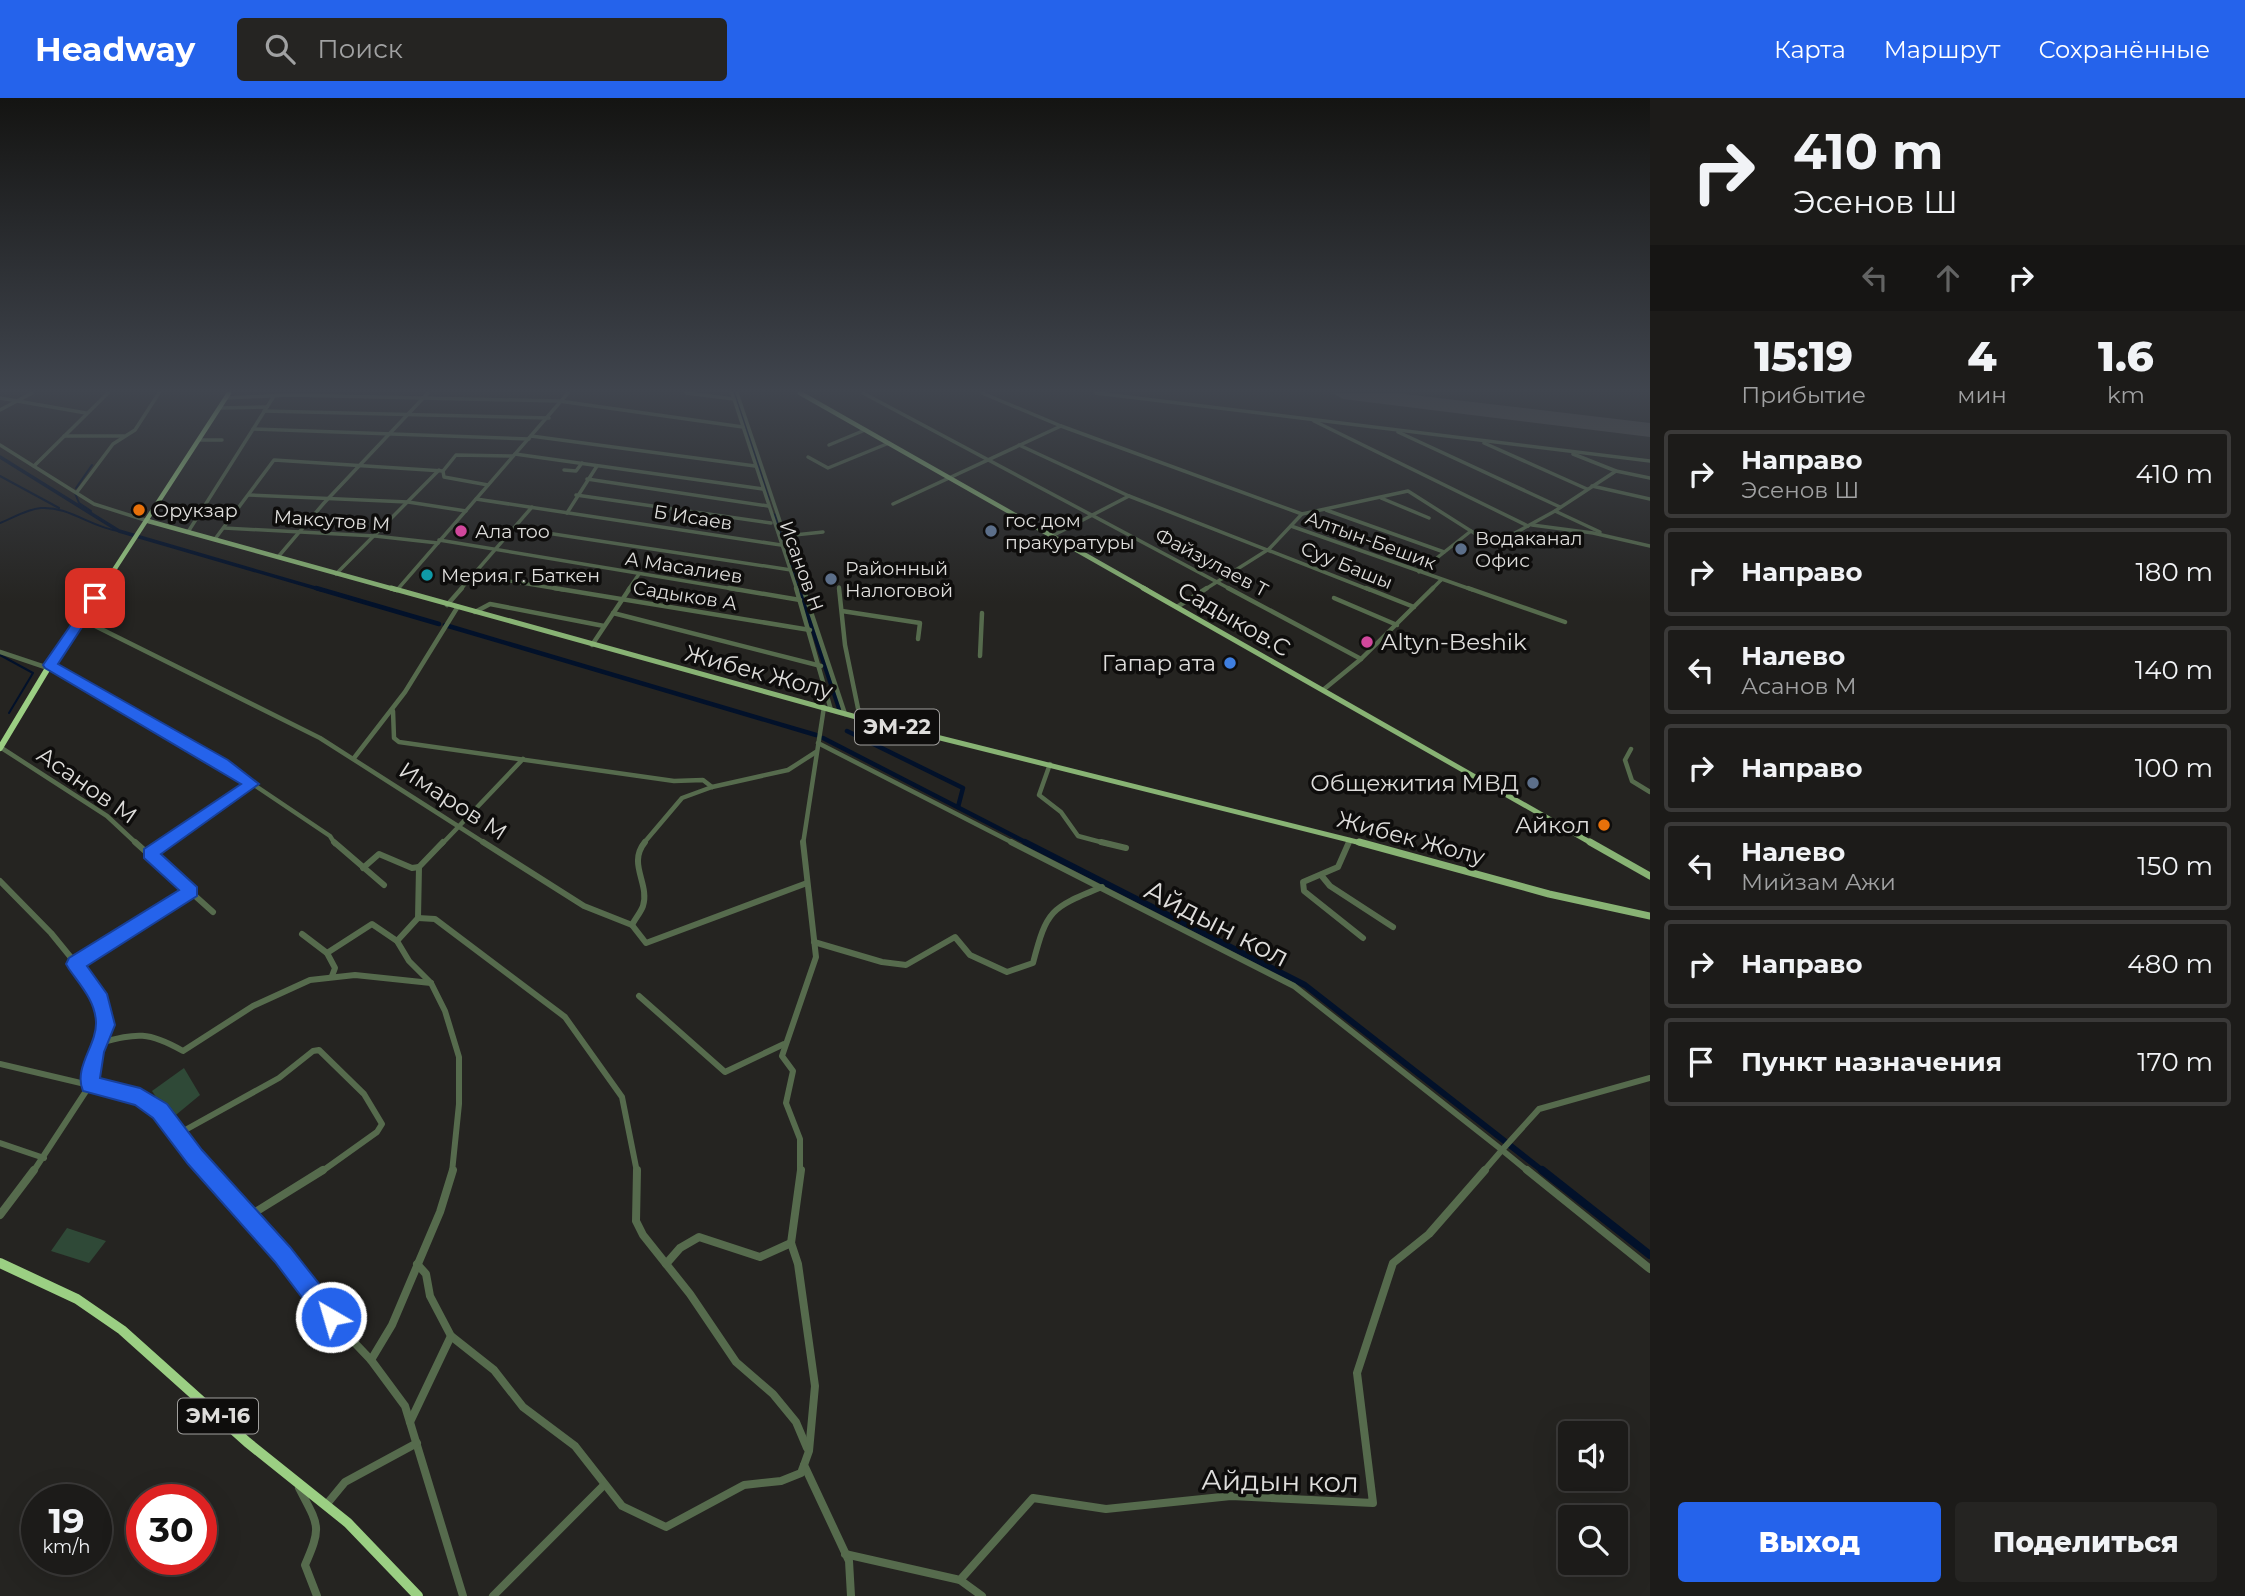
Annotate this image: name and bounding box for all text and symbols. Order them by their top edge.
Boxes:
search box [237,18,727,81]
text: Headway [35,29,195,69]
icon: search [261,30,299,68]
text: Поиск [317,33,403,65]
text: Карта [1774,35,1846,64]
text: Маршрут [1884,35,2000,64]
text: Сохранённые [2038,35,2210,64]
text: 410 m [1793,122,1943,181]
icon: right [1678,126,1769,217]
text: Эсенов Ш [1793,182,1958,221]
icon: left [1856,259,1894,297]
icon: ahead [1929,259,1967,297]
icon: right [2002,259,2040,297]
text: 15:19 [1754,330,1853,382]
text: 4 [1967,330,1997,382]
text: 1.6 [2098,330,2154,382]
text: Прибытие [1741,381,1866,409]
text: мин [1957,381,2007,409]
text: km [2107,381,2145,409]
text: Направо [1741,444,1862,476]
icon: right [1682,455,1720,493]
text: 410 m [2135,458,2213,490]
text: Эсенов Ш [1741,476,1860,504]
place label: Орукзар [153,499,238,522]
street label: Б Исаев [652,500,734,535]
marker: Орукзар [131,502,147,518]
street label: Максутов М [273,505,391,536]
street label: Алтын-Бешик [1302,506,1439,575]
place label: гос дом пракуратуры [1005,509,1135,554]
street label: Исанов Н [775,518,828,614]
place label: Ала тоо [475,520,550,543]
marker: Ала тоо [453,523,469,539]
marker: гос дом пракуратуры [983,523,999,539]
street label: Файзулаев Т [1151,523,1272,602]
place label: Водаканал Офис [1475,527,1583,572]
street label: Суу Башы [1297,537,1396,594]
marker: Водаканал Офис [1453,541,1469,557]
street label: А Масалиев [624,547,744,588]
icon: right [1682,553,1720,591]
text: Направо [1741,556,1862,588]
text: 180 m [2135,556,2213,588]
place label: Районный Налоговой [845,557,953,602]
place label: Мерия г. Бaткен [441,564,600,587]
marker: Мерия г. Бaткен [419,567,435,583]
pin [65,568,125,628]
marker: Районный Налоговой [823,571,839,587]
street label: Садыков А [631,576,739,615]
street label: Садыков.С [1173,576,1295,662]
icon: arrive [76,579,114,617]
place label: Altyn-Beshik [1381,628,1527,656]
marker: Altyn-Beshik [1359,634,1375,650]
street label: Жибек Жолу [682,639,836,705]
text: Налево [1741,640,1845,672]
place label: Гапар ата [1102,649,1216,677]
icon: left [1682,651,1720,689]
text: 140 m [2135,654,2213,686]
marker: Гапар ата [1222,655,1238,671]
text: Асанов М [1741,672,1857,700]
road number: ЭМ-22 [855,710,939,744]
street label: Асанов М [32,740,142,830]
icon: right [1682,749,1720,787]
text: Направо [1741,752,1862,784]
text: 100 m [2135,752,2213,784]
street label: Имаров М [394,756,512,846]
place label: Общежития МВД [1310,769,1519,797]
marker: Общежития МВД [1525,775,1541,791]
street label: Жибек Жолу [1334,805,1488,871]
place label: Айкол [1515,811,1590,839]
marker: Айкол [1596,817,1612,833]
text: Налево [1741,836,1845,868]
icon: left [1682,847,1720,885]
text: 150 m [2137,850,2213,882]
text: Мийзам Ажи [1741,868,1896,896]
street label: Айдын кол [1139,872,1295,974]
icon: right [1682,945,1720,983]
text: Направо [1741,948,1862,980]
text: 480 m [2127,948,2213,980]
icon: arrive [1682,1043,1720,1081]
text: Пункт назначения [1741,1046,2002,1078]
text: 170 m [2137,1046,2213,1078]
position arrow [294,1280,368,1354]
road number: ЭМ-16 [178,1398,258,1434]
map controls [1558,1421,1628,1575]
button: sound [1558,1421,1628,1491]
street label: Айдын кол [1201,1463,1359,1499]
speed limit sign: 30 [126,1484,217,1575]
text: 19 [48,1499,85,1542]
button: Выход [1678,1502,1941,1582]
button: Поделиться [1955,1502,2217,1582]
button: search [1558,1505,1628,1575]
text: km/h [42,1536,91,1558]

